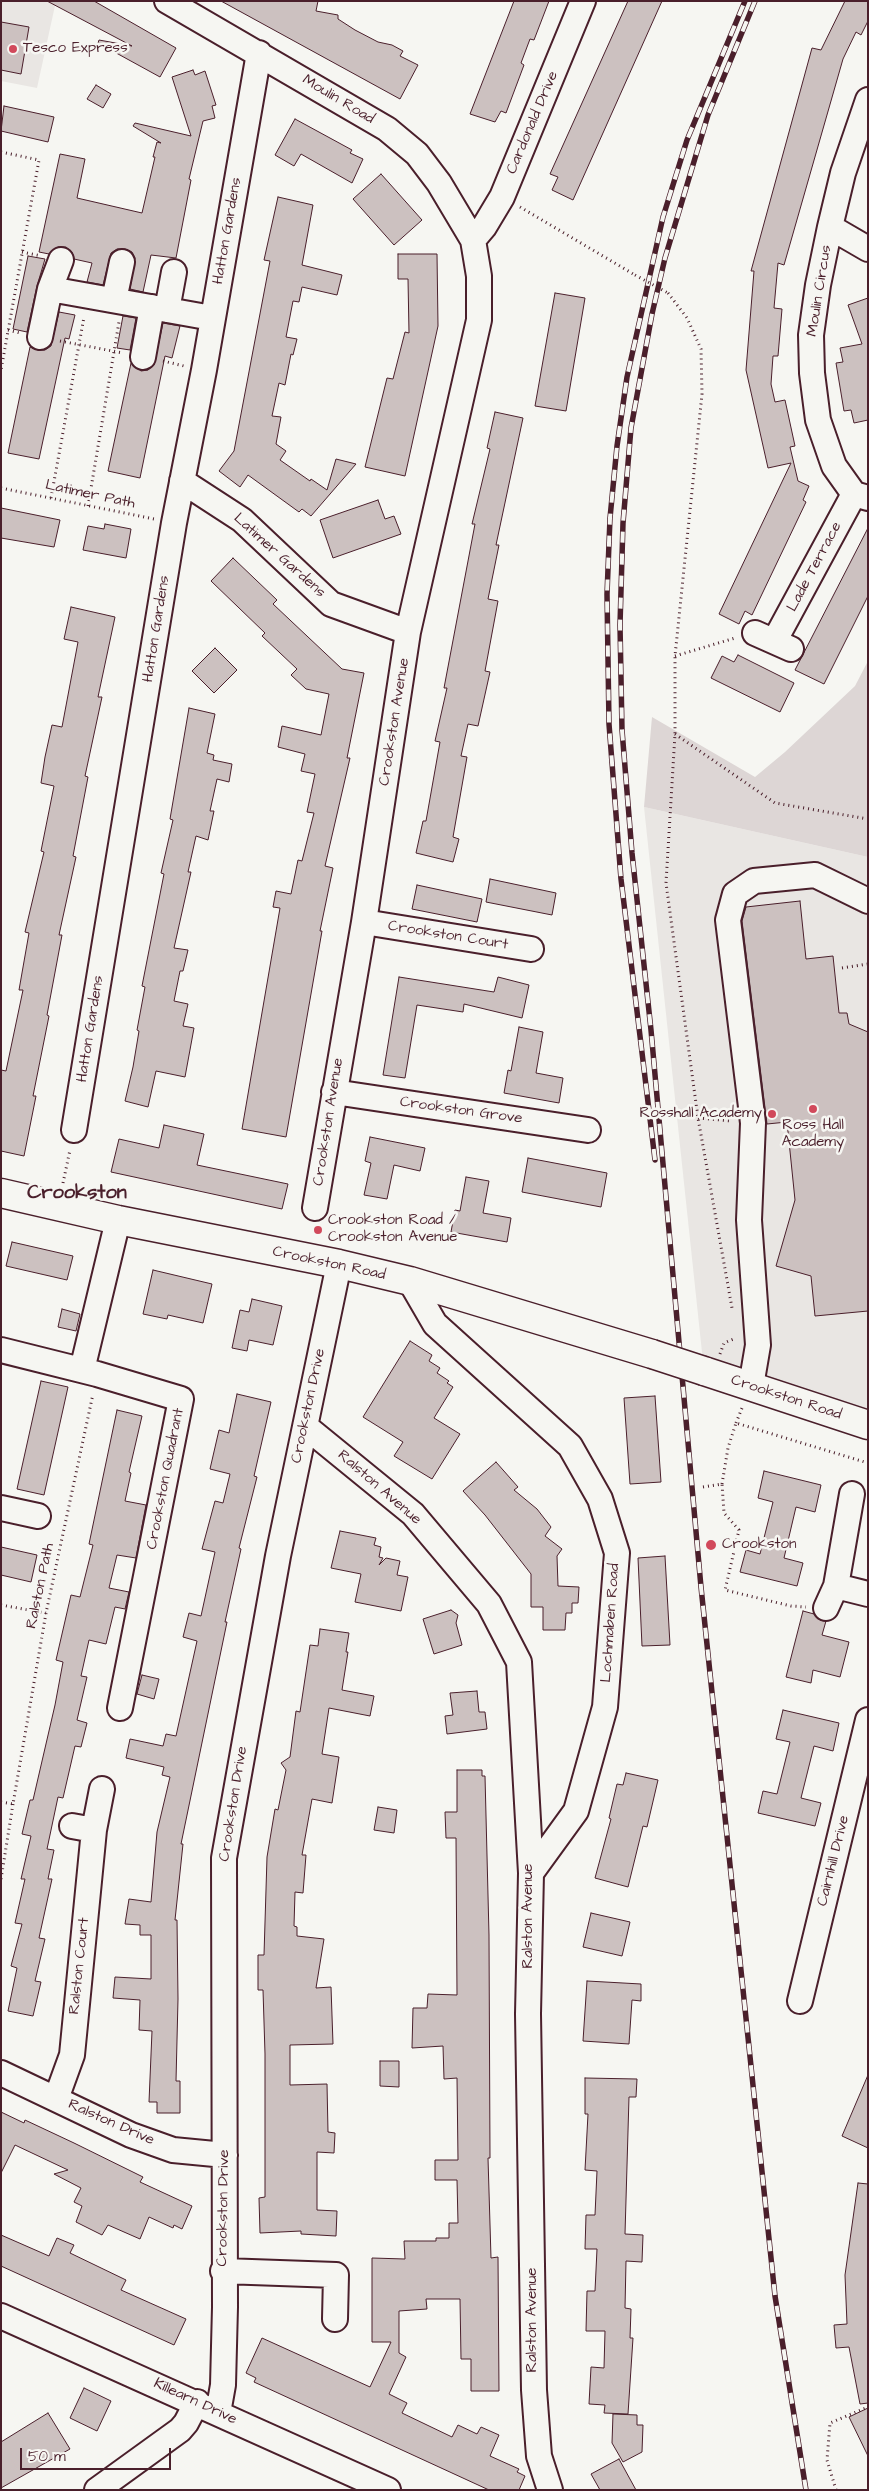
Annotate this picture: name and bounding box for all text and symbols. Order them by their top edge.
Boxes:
place label: Tesco Express [23,40,128,58]
marker: Tesco Express [7,43,19,55]
street label: Cardonald Drive [503,69,563,177]
street label: Moulin Road [299,71,377,129]
street label: Hatton Gardens [210,176,246,286]
street label: Moulin Circus [804,244,836,338]
street label: Latimer Path [44,477,136,513]
street label: Latimer Gardens [229,510,329,602]
street label: Lade Terrace [784,519,846,615]
street label: Hatton Gardens [140,574,174,684]
street label: Crookston Avenue [376,657,414,787]
street label: Crookston Court [387,918,509,954]
street label: Hatton Gardens [74,974,108,1084]
street label: Crookston Avenue [310,1057,348,1187]
street label: Crookston Grove [399,1093,523,1129]
marker: Ross Hall Academy [807,1103,819,1115]
place label: Rosshall Academy [640,1105,762,1123]
marker: Rosshall Academy [766,1108,778,1120]
place label: Ross Hall Academy [782,1117,844,1152]
district label: Crookston [27,1182,127,1206]
place label: Crookston Road / Crookston Avenue [328,1212,457,1247]
marker: Crookston Road / Crookston Avenue [312,1224,324,1236]
street label: Crookston Road [271,1243,387,1285]
street label: Crookston Drive [288,1347,330,1465]
street label: Crookston Road [729,1372,843,1424]
street label: Crookston Quadrant [143,1407,189,1551]
street label: Ralston Avenue [333,1447,425,1529]
place label: Crookston [722,1536,797,1554]
marker: Crookston [704,1538,718,1552]
street label: Ralston Path [23,1542,59,1630]
street label: Lochmaben Road [598,1563,624,1683]
street label: Crookston Drive [216,1745,252,1863]
street label: Cairnhill Drive [814,1814,854,1908]
street label: Ralston Avenue [520,1864,538,1968]
street label: Ralston Court [66,1917,94,2015]
street label: Ralston Drive [65,2096,157,2150]
street label: Crookston Drive [214,2150,234,2266]
street label: Ralston Avenue [524,2268,542,2372]
street label: Killearn Drive [151,2375,239,2429]
scale bar [22,2438,174,2470]
text: 50 m [28,2446,66,2467]

